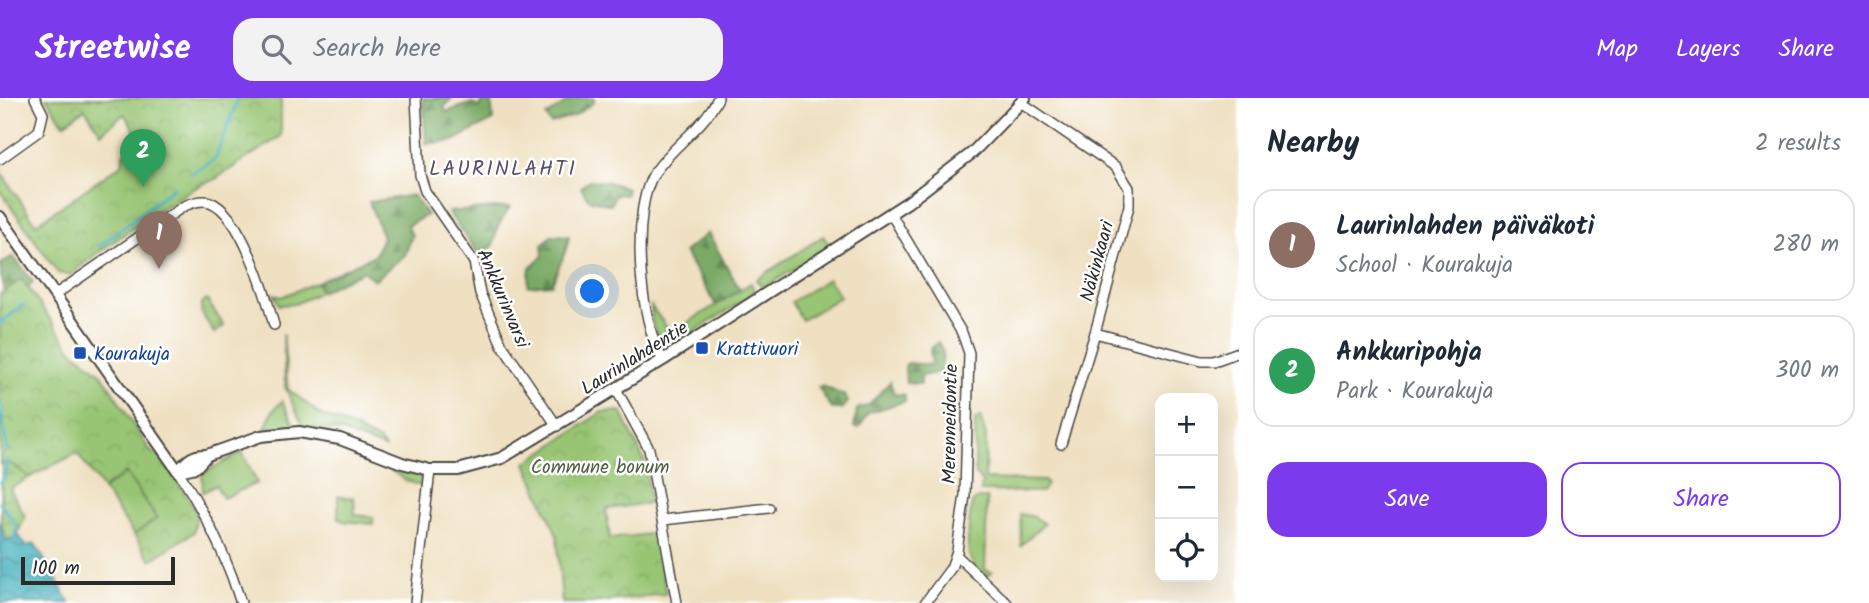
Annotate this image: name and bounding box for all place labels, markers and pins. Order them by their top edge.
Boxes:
pin: 2 [120,129,166,187]
pin: 1 [136,211,182,269]
place label: Krattivuori [716,335,800,365]
place label: Kourakuja [94,340,170,370]
marker: Krattivuori [694,340,710,356]
marker: Kourakuja [72,345,88,361]

